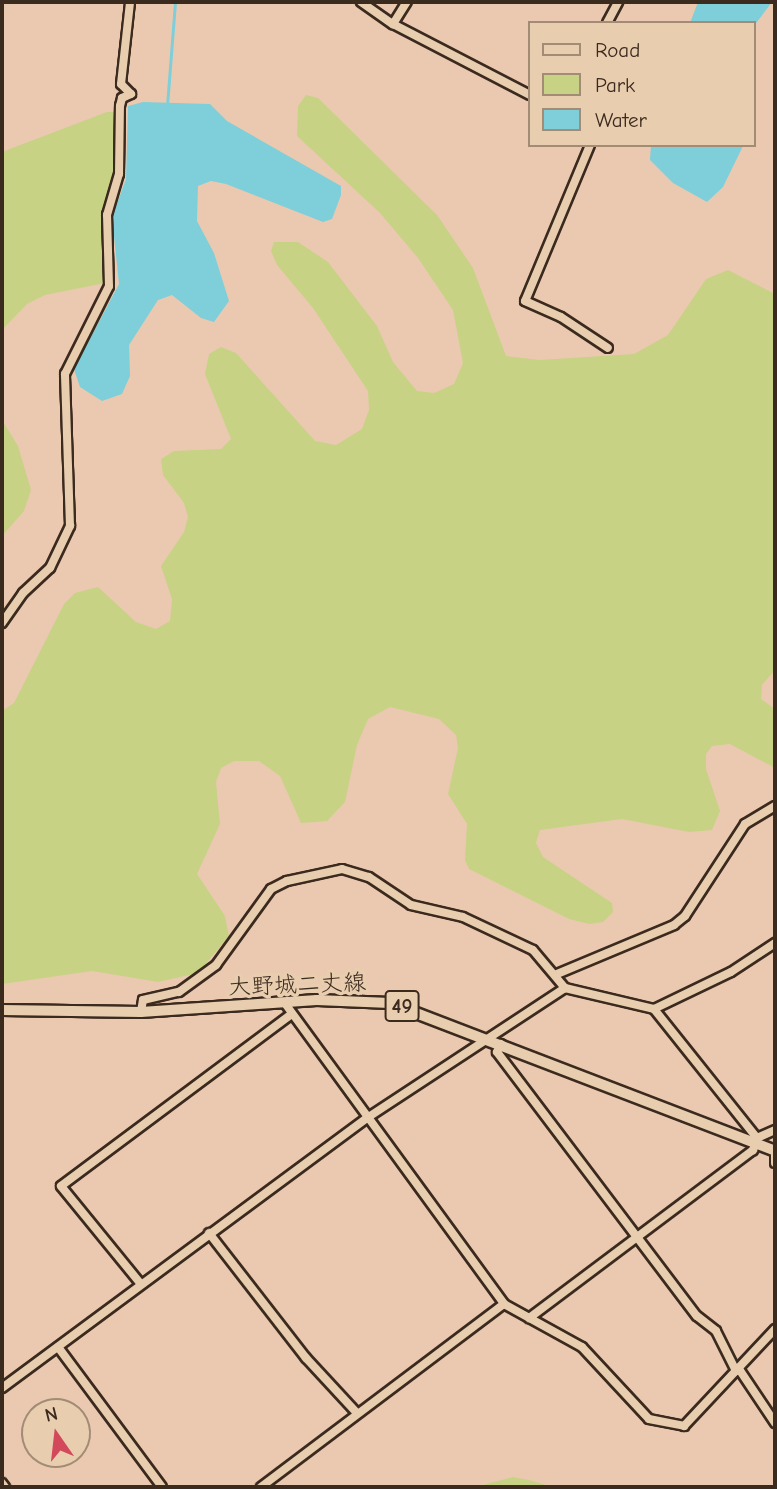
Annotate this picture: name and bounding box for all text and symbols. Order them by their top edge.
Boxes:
legend [528,21,756,147]
text: Road [595,38,640,62]
text: Park [595,73,635,97]
text: Water [595,108,647,132]
street label: 大野城二丈線 [228,969,366,1001]
road number: 49 [384,988,420,1024]
north arrow [21,1398,91,1468]
text: N [43,1402,60,1427]

